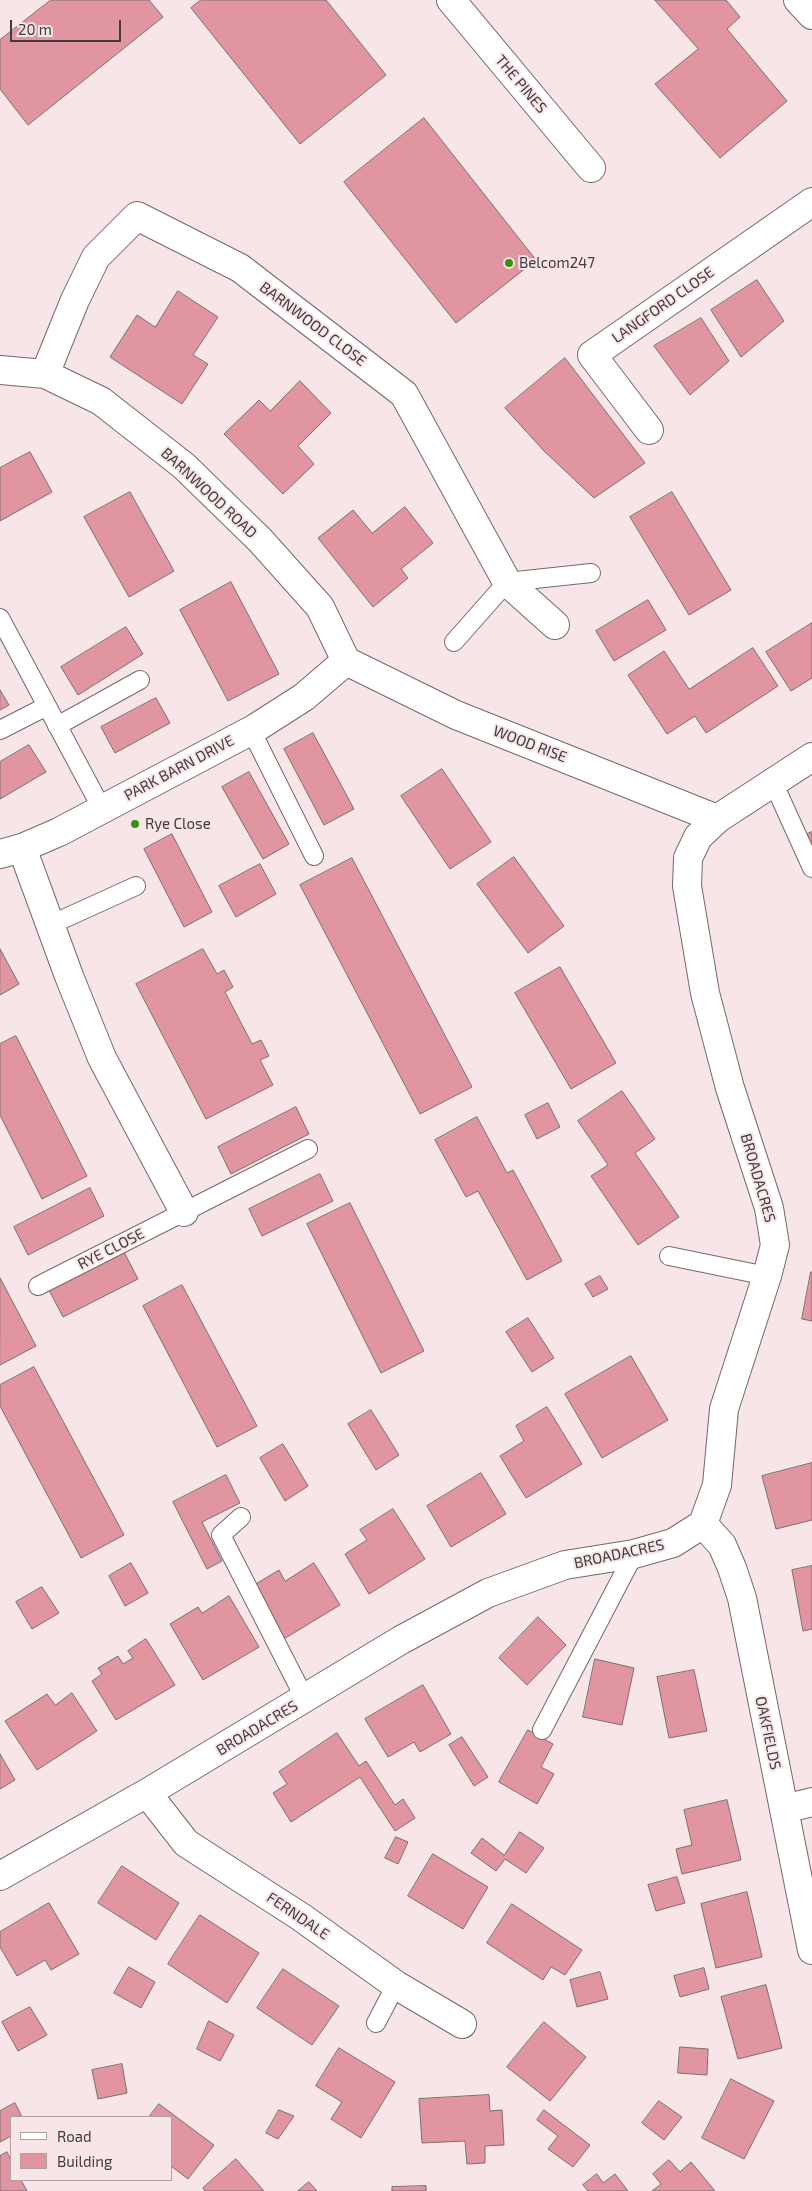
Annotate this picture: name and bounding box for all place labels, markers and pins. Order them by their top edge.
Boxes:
place label: Belcom247 [519,254,595,272]
marker: Belcom247 [503,257,515,269]
place label: Rye Close [145,815,211,833]
marker: Rye Close [129,818,141,830]

